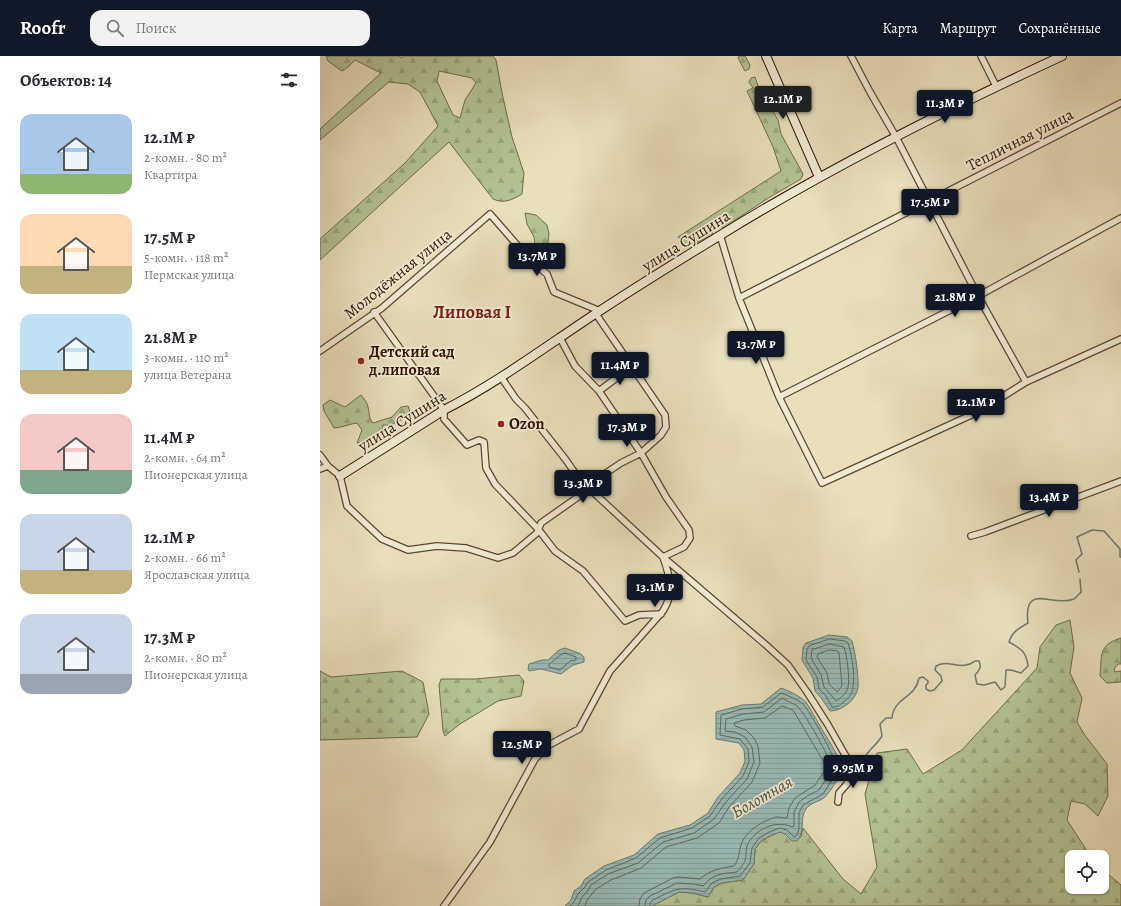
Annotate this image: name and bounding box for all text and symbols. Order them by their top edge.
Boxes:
search box [90,10,370,46]
text: Roofr [20,15,66,41]
icon: search [104,17,126,39]
text: Поиск [136,18,177,38]
text: Карта [883,19,918,38]
text: Маршрут [940,19,996,38]
text: Сохранённые [1018,19,1101,38]
text: Объектов: 14 [20,69,112,92]
icon: filters [278,69,300,91]
pin: 12.1M ₽ [746,86,820,120]
text: 12.1M ₽ [764,90,802,107]
pin: 11.3M ₽ [908,90,982,124]
text: 11.3M ₽ [926,94,964,111]
street label: Тепличная улица [963,103,1078,176]
text: 12.1M ₽ [144,126,195,149]
icon: home [52,130,100,178]
text: 2-комн. · 80 m² [144,149,227,166]
text: Квартира [144,166,198,183]
pin: 17.5M ₽ [893,189,967,223]
text: 17.5M ₽ [910,193,950,210]
street label: улица Сушина [637,205,735,277]
street label: Молодёжная улица [340,223,457,324]
text: 17.5M ₽ [144,226,195,249]
icon: home [52,230,100,278]
pin: 13.7M ₽ [500,243,574,277]
text: 13.7M ₽ [517,247,557,264]
text: 5-комн. · 118 m² [144,249,228,266]
text: Пермская улица [144,266,235,283]
pin: 21.8M ₽ [918,284,992,318]
text: 21.8M ₽ [935,288,975,305]
district label: Липовая I [433,300,511,324]
text: 21.8M ₽ [144,326,197,349]
icon: home [52,330,100,378]
pin: 13.7M ₽ [719,331,793,365]
text: 13.7M ₽ [736,335,776,352]
place label: Детский сад д.липовая [368,341,455,381]
text: 3-комн. · 110 m² [144,349,229,366]
pin: 11.4M ₽ [583,352,657,386]
marker: Детский сад д.липовая [356,356,366,366]
text: 11.4M ₽ [601,356,639,373]
text: улица Ветерана [144,366,231,383]
street label: улица Сушина [353,385,451,457]
pin: 12.1M ₽ [939,389,1013,423]
text: 12.1M ₽ [957,393,995,410]
place label: Ozon [509,413,544,435]
pin: 17.3M ₽ [590,414,664,448]
text: 17.3M ₽ [607,418,647,435]
marker: Ozon [496,419,506,429]
text: 11.4M ₽ [144,426,195,449]
icon: home [52,430,100,478]
text: 2-комн. · 64 m² [144,449,225,466]
text: Пионерская улица [144,466,248,483]
pin: 13.3M ₽ [546,470,620,504]
text: 13.3M ₽ [563,474,603,491]
pin: 13.4M ₽ [1012,484,1086,518]
text: 13.4M ₽ [1029,488,1069,505]
text: 12.1M ₽ [144,526,195,549]
icon: home [52,530,100,578]
text: 2-комн. · 66 m² [144,549,226,566]
text: Ярославская улица [144,566,250,583]
pin: 13.1M ₽ [618,574,692,608]
text: 13.1M ₽ [636,578,674,595]
text: 17.3M ₽ [144,626,195,649]
icon: home [52,630,100,678]
text: 2-комн. · 80 m² [144,649,227,666]
text: Пионерская улица [144,666,248,683]
pin: 12.5M ₽ [485,731,559,765]
text: 12.5M ₽ [502,735,542,752]
pin: 9.95M ₽ [816,755,890,789]
text: 9.95M ₽ [833,759,873,776]
water label: Болотная [727,770,797,824]
map controls [1065,850,1109,894]
button: locate [1065,850,1109,894]

